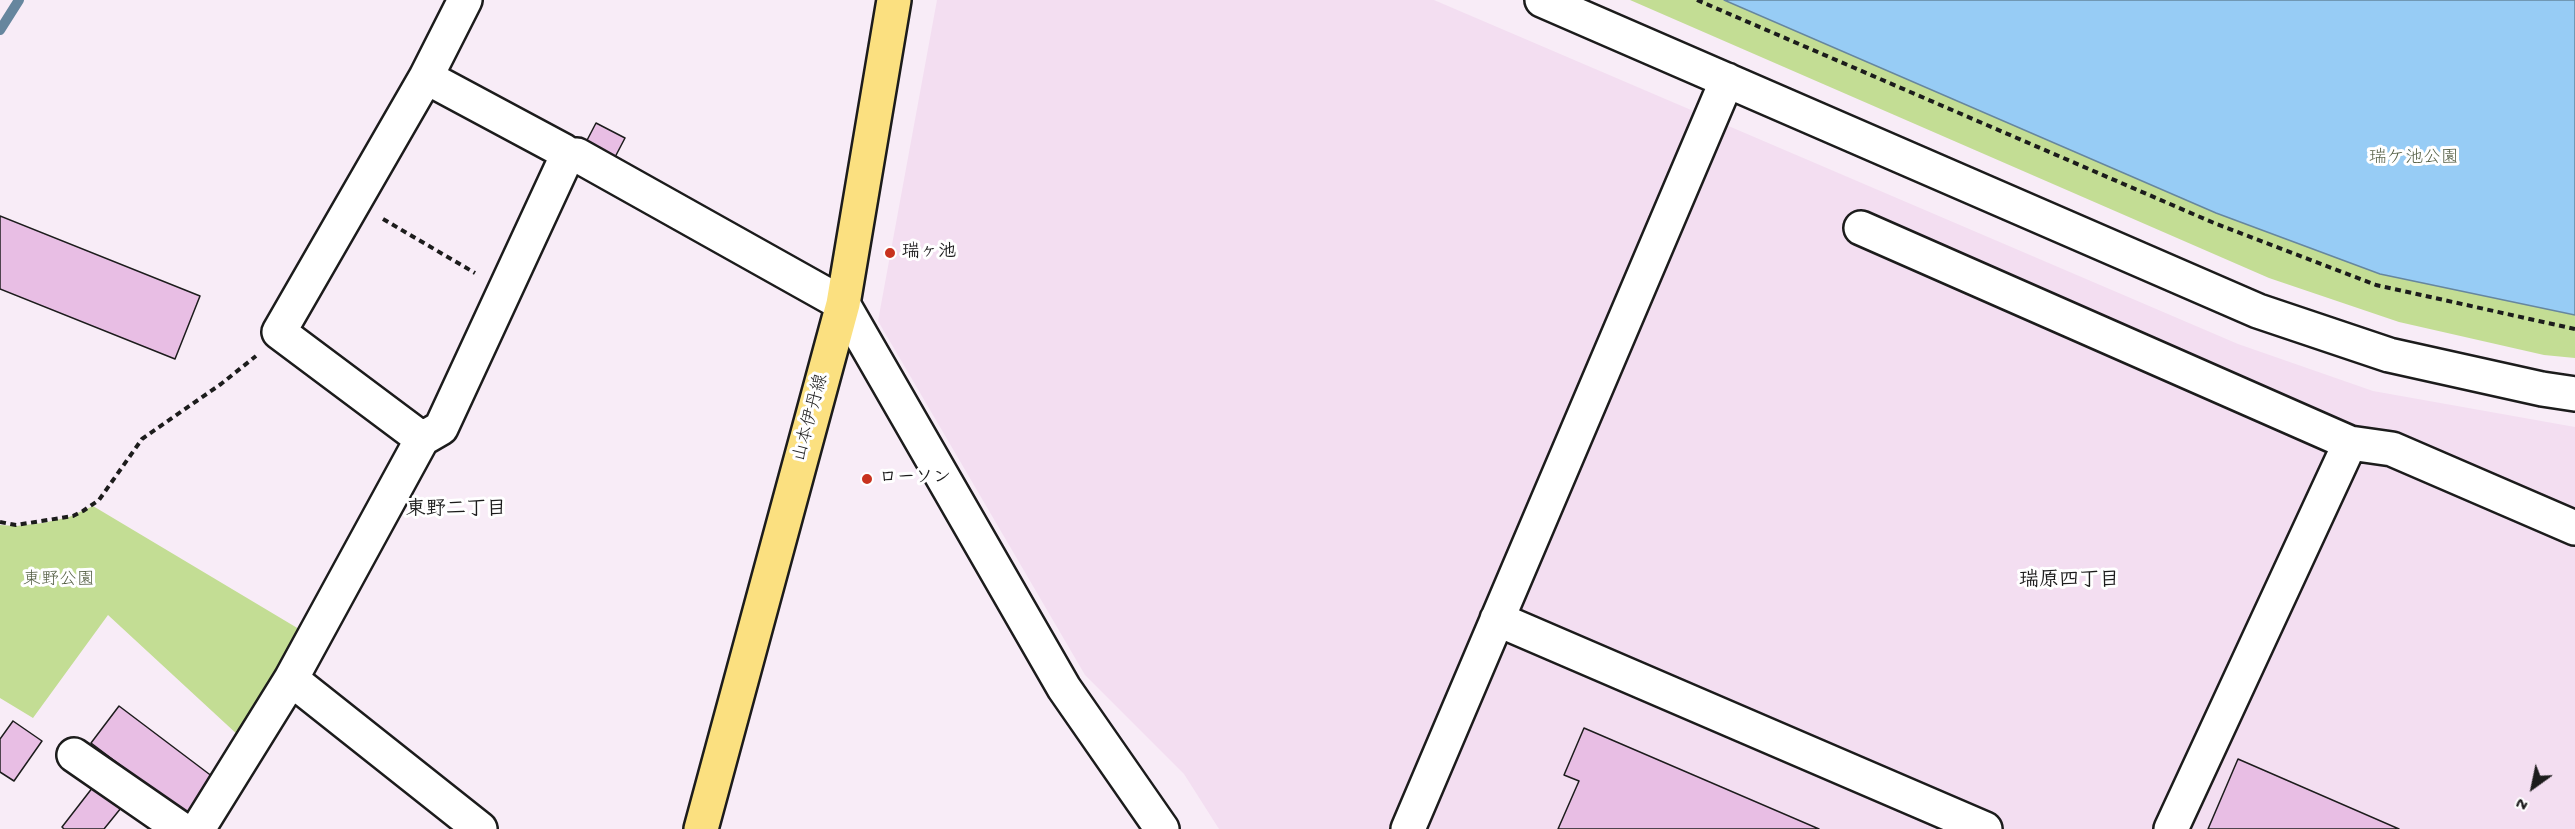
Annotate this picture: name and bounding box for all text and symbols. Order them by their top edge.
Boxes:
park label: 瑞ケ池公園 [2369,148,2459,170]
place label: 瑞ヶ池 [902,242,956,264]
marker: 瑞ヶ池 [883,246,897,260]
street label: 山本伊丹線 [790,372,834,464]
place label: ローソン [879,468,951,490]
marker: ローソン [860,472,874,486]
district label: 東野二丁目 [406,499,506,523]
park label: 東野公園 [23,570,95,592]
district label: 瑞原四丁目 [2019,570,2119,594]
north arrow [2503,757,2563,817]
text: N [2513,792,2532,813]

